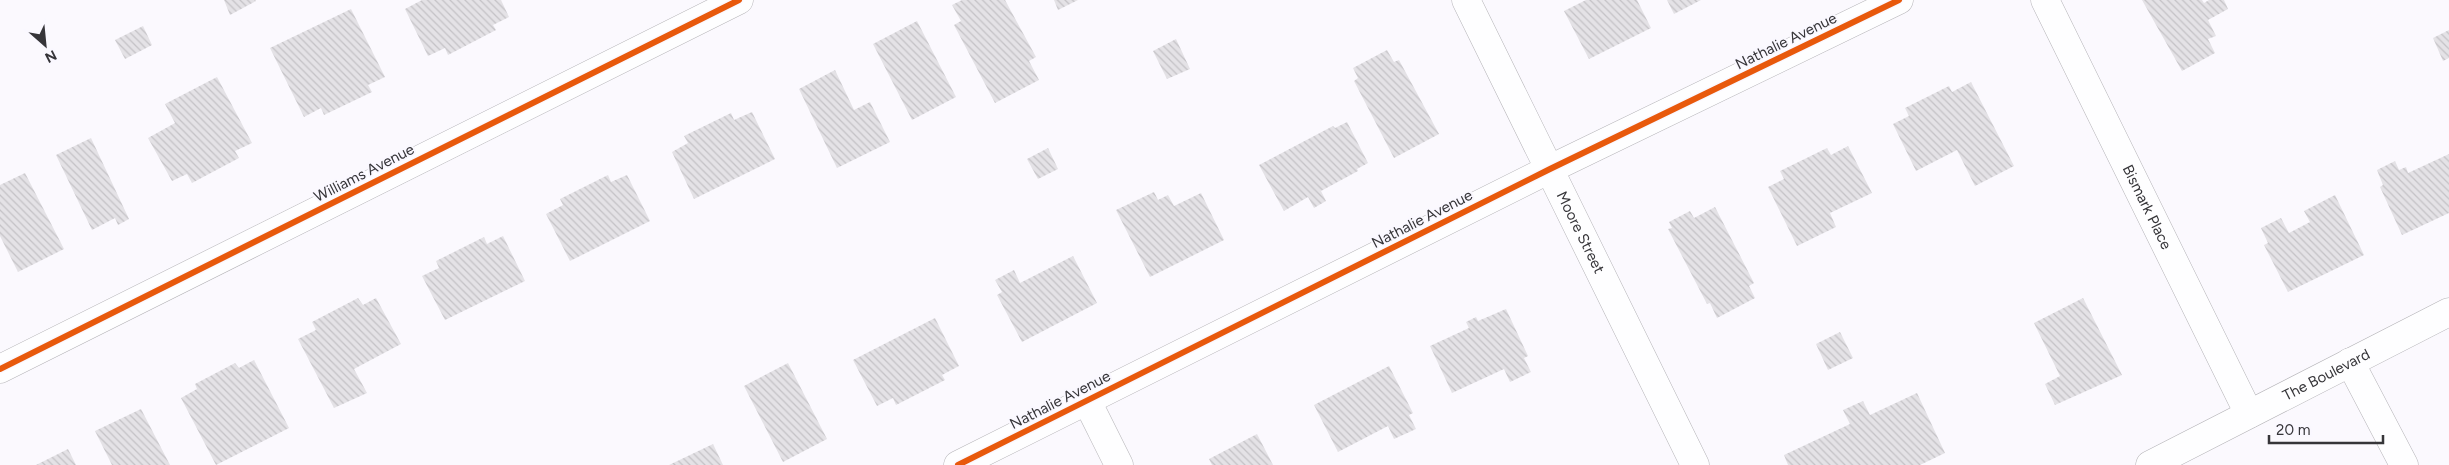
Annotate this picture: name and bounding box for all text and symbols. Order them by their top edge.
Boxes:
street label: Nathalie Avenue [1732,9,1840,73]
north arrow [20,20,70,70]
text: N [42,46,59,66]
street label: Williams Avenue [311,140,417,206]
street label: Bismark Place [2119,162,2176,253]
street label: Nathalie Avenue [1369,186,1475,252]
street label: Moore Street [1553,188,1608,277]
street label: The Boulevard [2280,345,2373,405]
street label: Nathalie Avenue [1007,367,1113,433]
scale bar [2269,412,2383,444]
text: 20 m [2276,421,2310,439]

